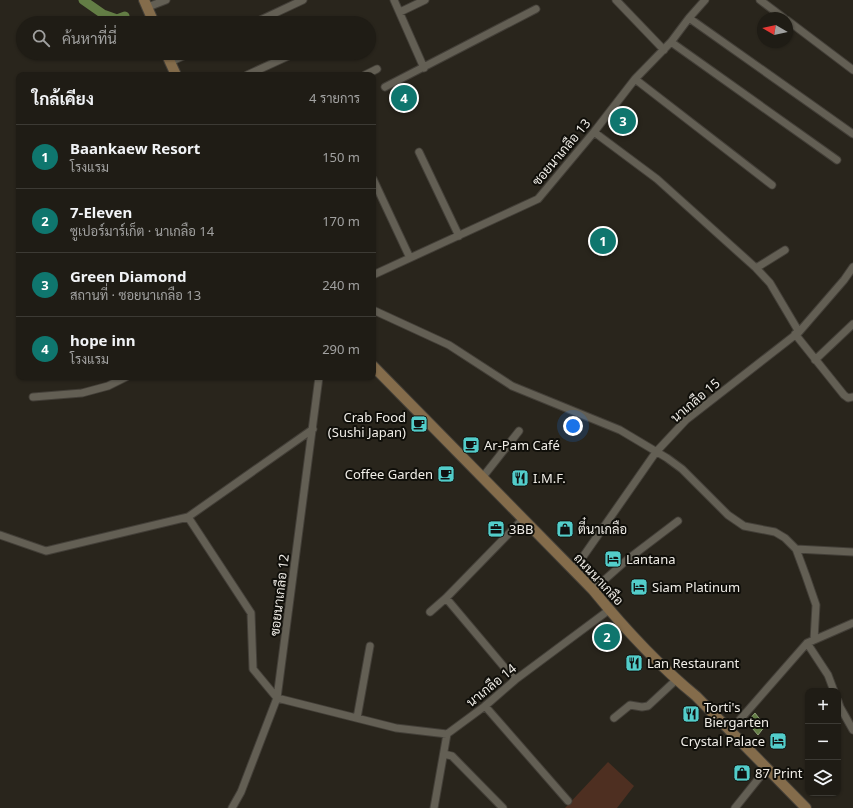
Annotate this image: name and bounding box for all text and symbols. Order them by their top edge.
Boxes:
north arrow [757,12,793,48]
search box [16,16,376,60]
icon: search [30,27,52,49]
text: ค้นหาที่นี่ [62,28,117,48]
pin: 4 [391,83,417,113]
text: ใกล้เคียง [32,87,94,110]
text: 4 รายการ [309,89,360,107]
pin: 3 [610,106,636,136]
street label: ซอยนาเกลือ 13 [528,115,594,189]
text: Baankaew Resort [70,138,200,158]
text: 1 [41,148,49,166]
text: 150 m [322,148,360,166]
text: โรงแรม [70,158,109,176]
text: 7-Eleven [70,202,132,222]
text: 2 [41,212,49,230]
text: 170 m [322,212,360,230]
text: ซูเปอร์มาร์เก็ต · นาเกลือ 14 [70,222,214,240]
pin: 1 [590,226,616,256]
text: Green Diamond [70,266,187,286]
text: 3 [41,276,49,294]
text: 240 m [322,276,360,294]
text: สถานที่ · ซอยนาเกลือ 13 [70,286,201,304]
text: hope inn [70,330,135,350]
text: 4 [41,340,49,358]
text: 290 m [322,340,360,358]
text: โรงแรม [70,350,109,368]
street label: นาเกลือ 15 [666,374,724,426]
place label: Crab Food (Sushi Japan) [328,408,406,441]
cafe icon: Crab Food (Sushi Japan) [409,414,429,434]
your location [563,416,583,436]
cafe icon: Ar-Pam Café [461,435,481,455]
place label: Ar-Pam Café [484,436,560,454]
cafe icon: Coffee Garden [436,464,456,484]
place label: Coffee Garden [345,465,433,483]
restaurant icon: I.M.F. [510,468,530,488]
place label: I.M.F. [533,469,566,487]
place label: ตี๋นาเกลือ [578,517,627,538]
office icon: 3BB [486,519,506,539]
shop icon: ตี๋นาเกลือ [555,519,575,539]
place label: 3BB [509,520,533,538]
street label: ถนนนาเกลือ [570,549,628,609]
hotel icon: Lantana [603,549,623,569]
place label: Lantana [626,550,675,568]
street label: ซอยนาเกลือ 12 [265,553,293,637]
hotel icon: Siam Platinum [629,577,649,597]
place label: Siam Platinum [652,578,740,596]
pin: 2 [594,622,620,652]
restaurant icon: Lan Restaurant [624,653,644,673]
place label: Lan Restaurant [647,654,740,672]
street label: นาเกลือ 14 [462,659,520,711]
map controls [805,688,841,796]
button: + [805,688,841,724]
place label: Torti's Biergarten [704,698,769,731]
restaurant icon: Torti's Biergarten [681,704,701,724]
button: − [805,724,841,760]
hotel icon: Crystal Palace [768,731,788,751]
place label: Crystal Palace [680,732,765,750]
button: layers [805,760,841,796]
shop icon: 87 Print [732,763,752,783]
place label: 87 Print [755,764,803,782]

